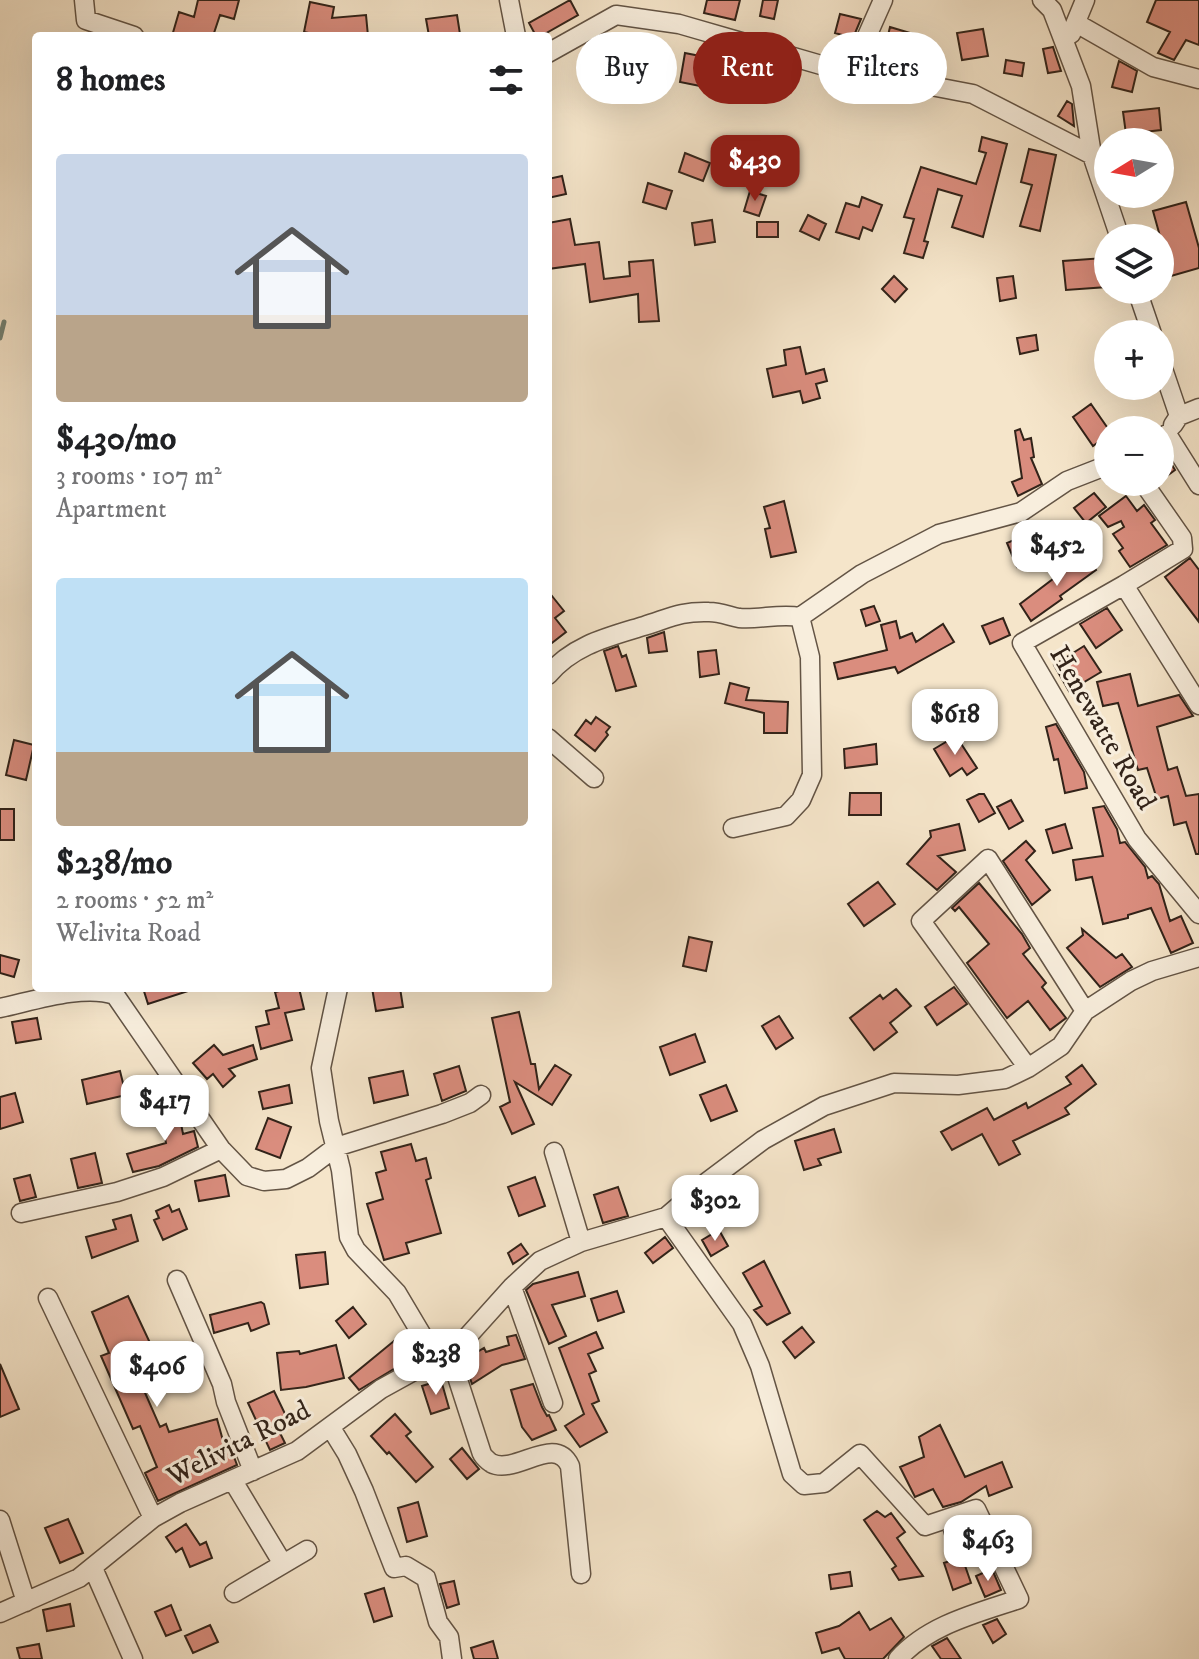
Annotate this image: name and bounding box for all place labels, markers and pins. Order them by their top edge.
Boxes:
pin: $430 [708,135,802,203]
pin: $452 [1010,520,1104,588]
pin: $618 [908,689,1002,757]
pin: $417 [118,1075,212,1143]
pin: $302 [668,1175,762,1243]
pin: $238 [389,1329,483,1397]
pin: $406 [110,1341,204,1409]
pin: $463 [941,1515,1035,1583]

